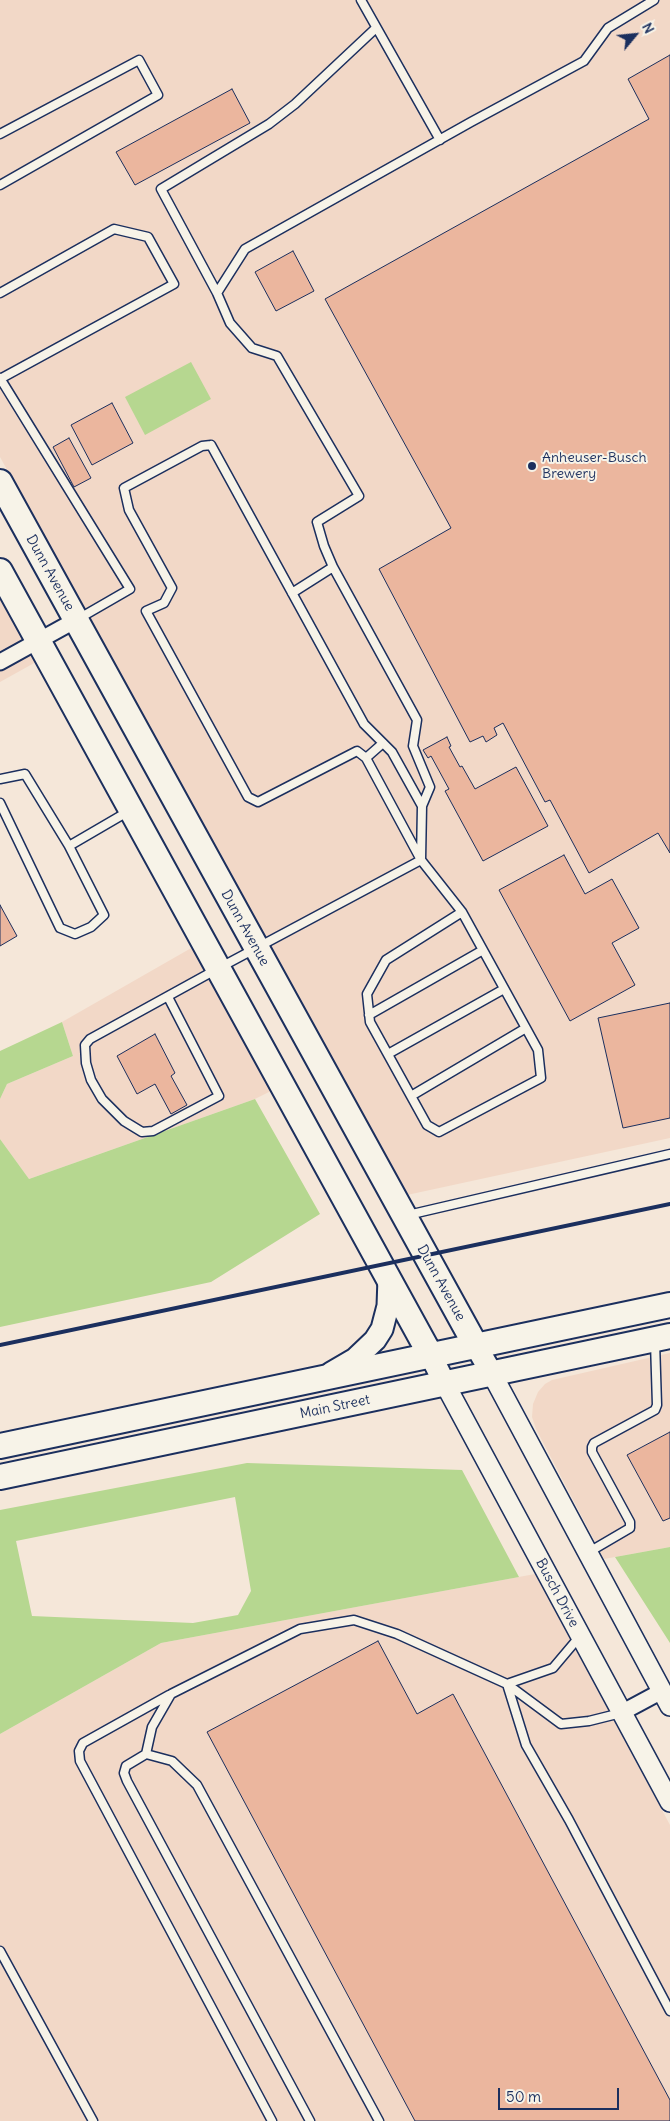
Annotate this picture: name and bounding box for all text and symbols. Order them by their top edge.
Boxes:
north arrow [610,10,660,60]
text: N [638,19,658,36]
place label: Anheuser-Busch Brewery [542,450,647,482]
marker: Anheuser-Busch Brewery [526,460,538,472]
street label: Dunn Avenue [22,532,78,614]
street label: Dunn Avenue [217,887,273,969]
street label: Dunn Avenue [413,1242,469,1324]
street label: Main Street [298,1391,372,1423]
street label: Busch Drive [532,1556,582,1630]
scale bar [500,2078,621,2110]
text: 50 m [506,2087,541,2106]

